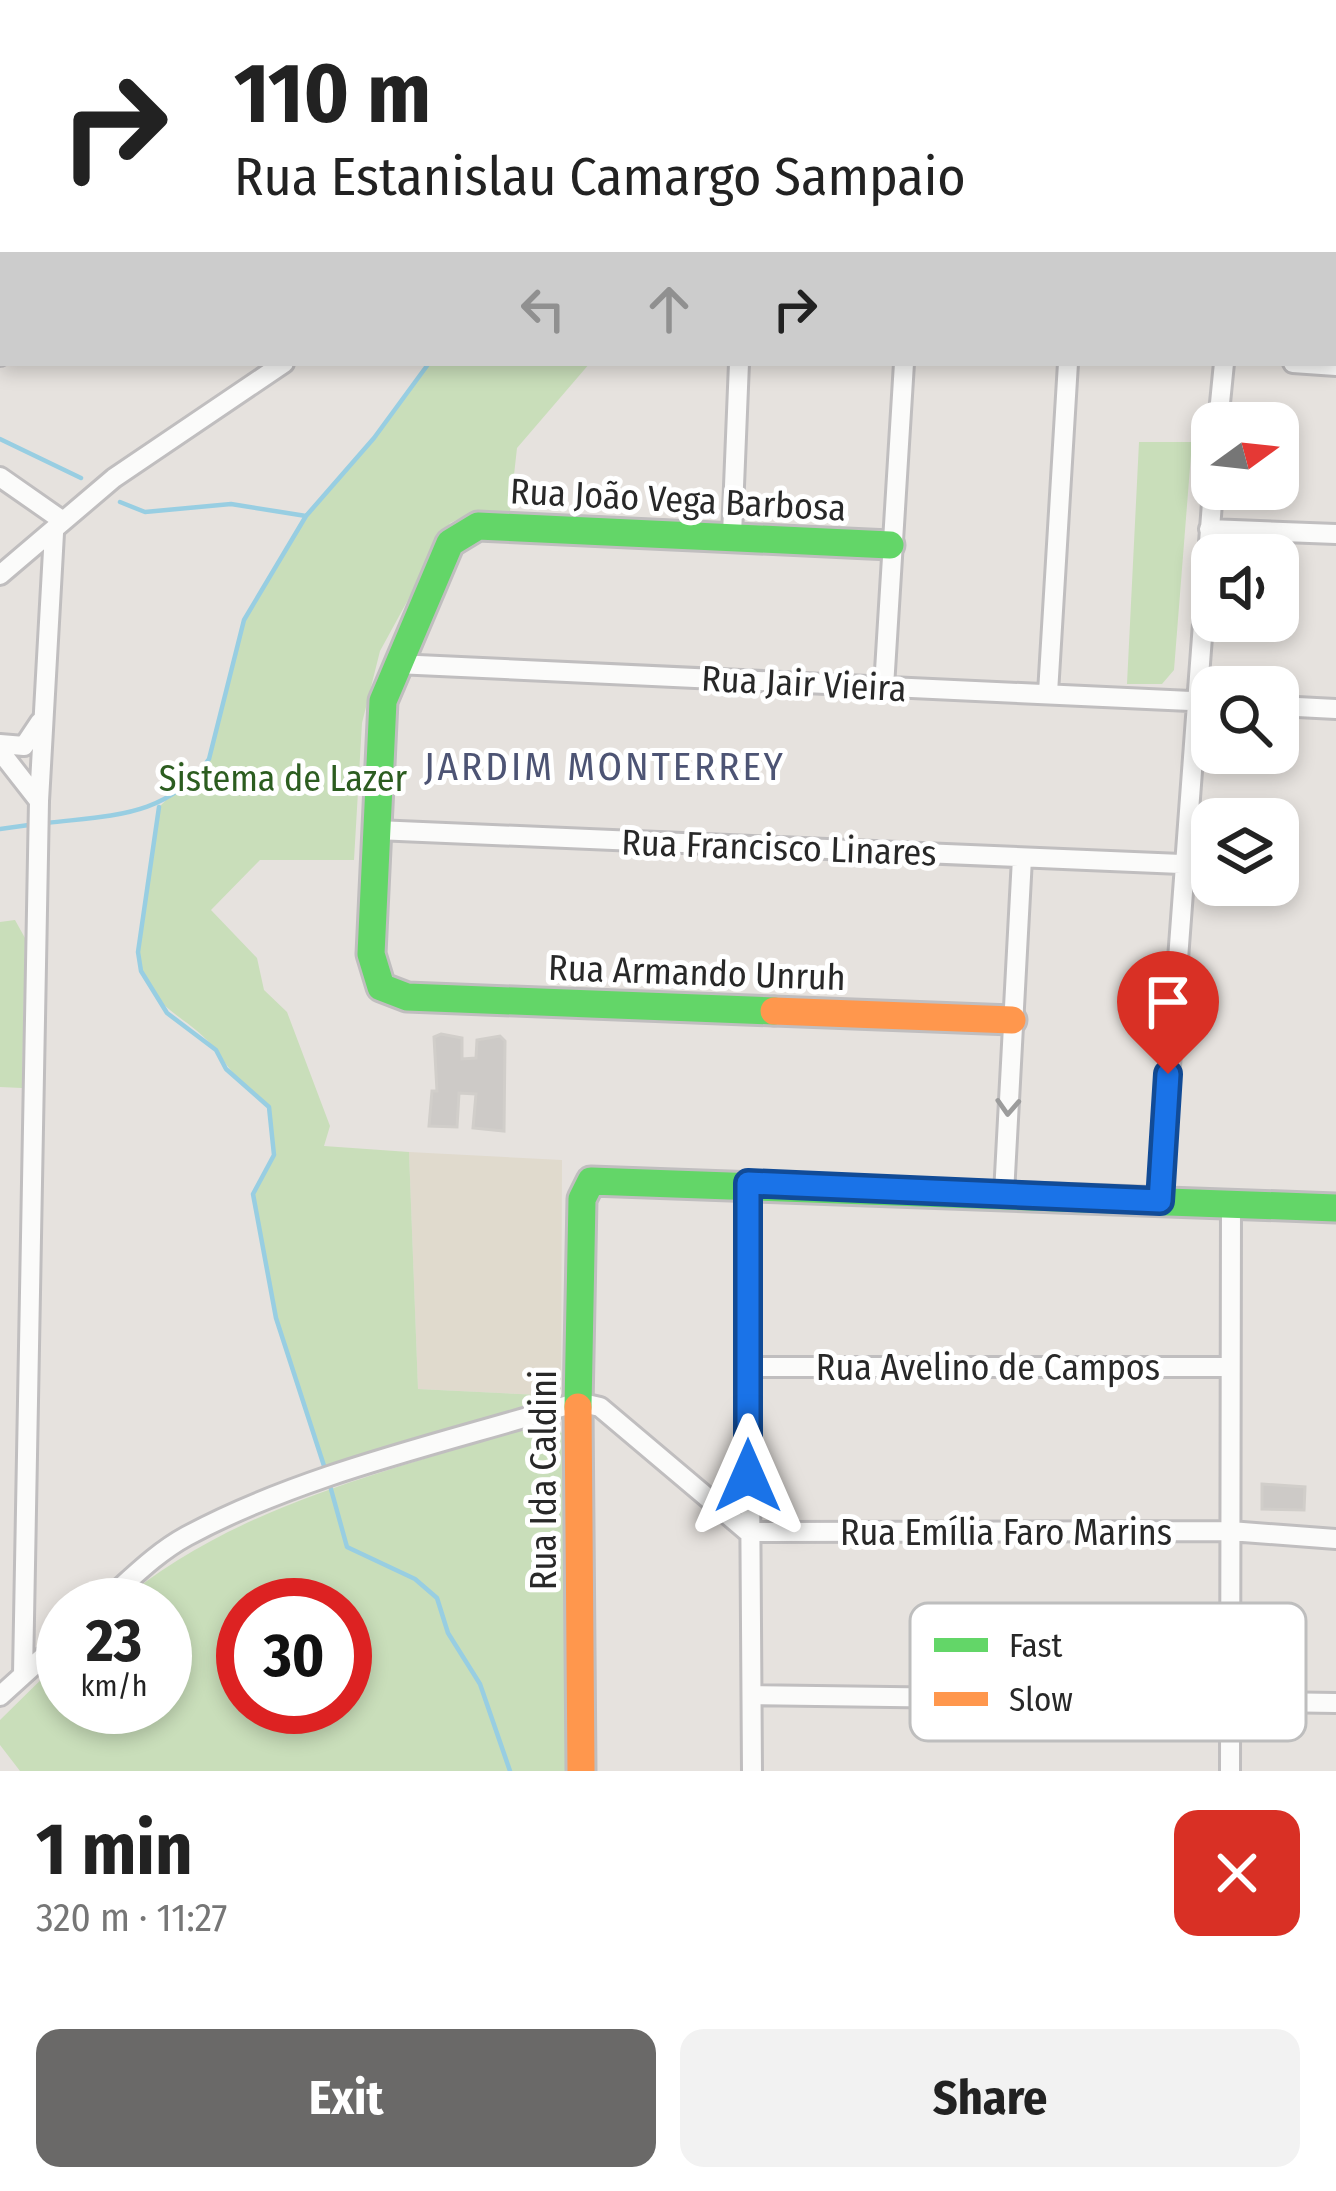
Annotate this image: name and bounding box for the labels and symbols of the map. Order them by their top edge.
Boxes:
north arrow [1191,402,1299,510]
street label: Rua João Vega Barbosa [509,469,847,531]
street label: Rua Jair Vieira [700,657,908,711]
district label: JARDIM MONTERREY [424,744,786,790]
park label: Sistema de Lazer [159,757,408,801]
street label: Rua Francisco Linares [621,821,937,875]
street label: Rua Armando Unruh [548,946,846,1000]
pin [1117,951,1219,1074]
one-way arrow [995,1098,1021,1117]
street label: Rua Avelino de Campos [816,1346,1160,1390]
street label: Rua Ida Caldini [522,1370,566,1590]
position arrow [685,1413,811,1539]
street label: Rua Emília Faro Marins [840,1511,1172,1555]
speed limit sign: 30 [216,1578,372,1734]
legend [910,1603,1306,1741]
text: Fast [1009,1626,1063,1666]
text: Slow [1009,1680,1073,1720]

